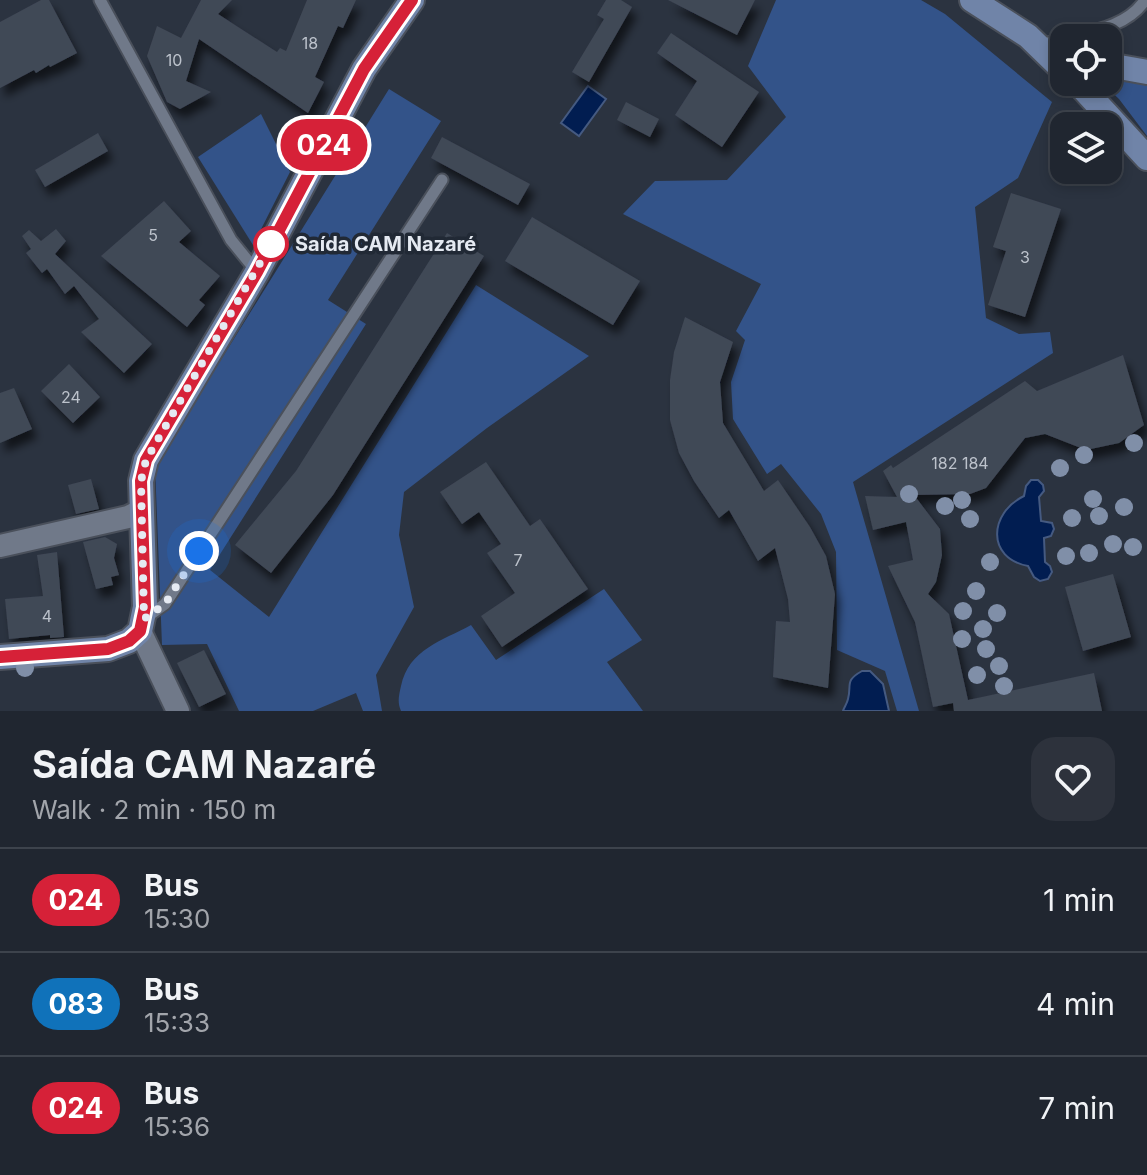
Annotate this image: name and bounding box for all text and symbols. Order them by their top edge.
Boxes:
map controls [1050,24,1122,184]
button: locate [1050,24,1122,96]
house number: 18 [302,33,318,53]
house number: 10 [166,50,182,70]
button: layers [1050,112,1122,184]
line badge: 024 [278,119,370,171]
text: 024 [296,128,352,162]
house number: 5 [148,225,158,245]
marker: Saída CAM Nazaré [254,227,288,261]
place label: Saída CAM Nazaré [295,232,476,256]
house number: 3 [1020,247,1030,267]
house number: 24 [61,387,81,407]
house number: 182 184 [931,453,989,473]
your location [179,531,219,571]
house number: 7 [513,550,523,570]
house number: 4 [42,606,52,626]
button: heart [1031,737,1115,821]
text: Saída CAM Nazaré [32,741,376,787]
text: Walk · 2 min · 150 m [32,794,276,825]
text: Bus [144,867,199,903]
text: 1 min [1043,882,1115,918]
text: 024 [48,883,104,917]
text: 15:30 [144,903,210,934]
text: Bus [144,971,199,1007]
text: 4 min [1036,986,1115,1022]
text: 083 [48,987,104,1021]
text: 15:33 [144,1007,210,1038]
text: Bus [144,1075,199,1111]
text: 7 min [1038,1090,1115,1126]
text: 024 [48,1091,104,1125]
text: 15:36 [144,1111,210,1142]

